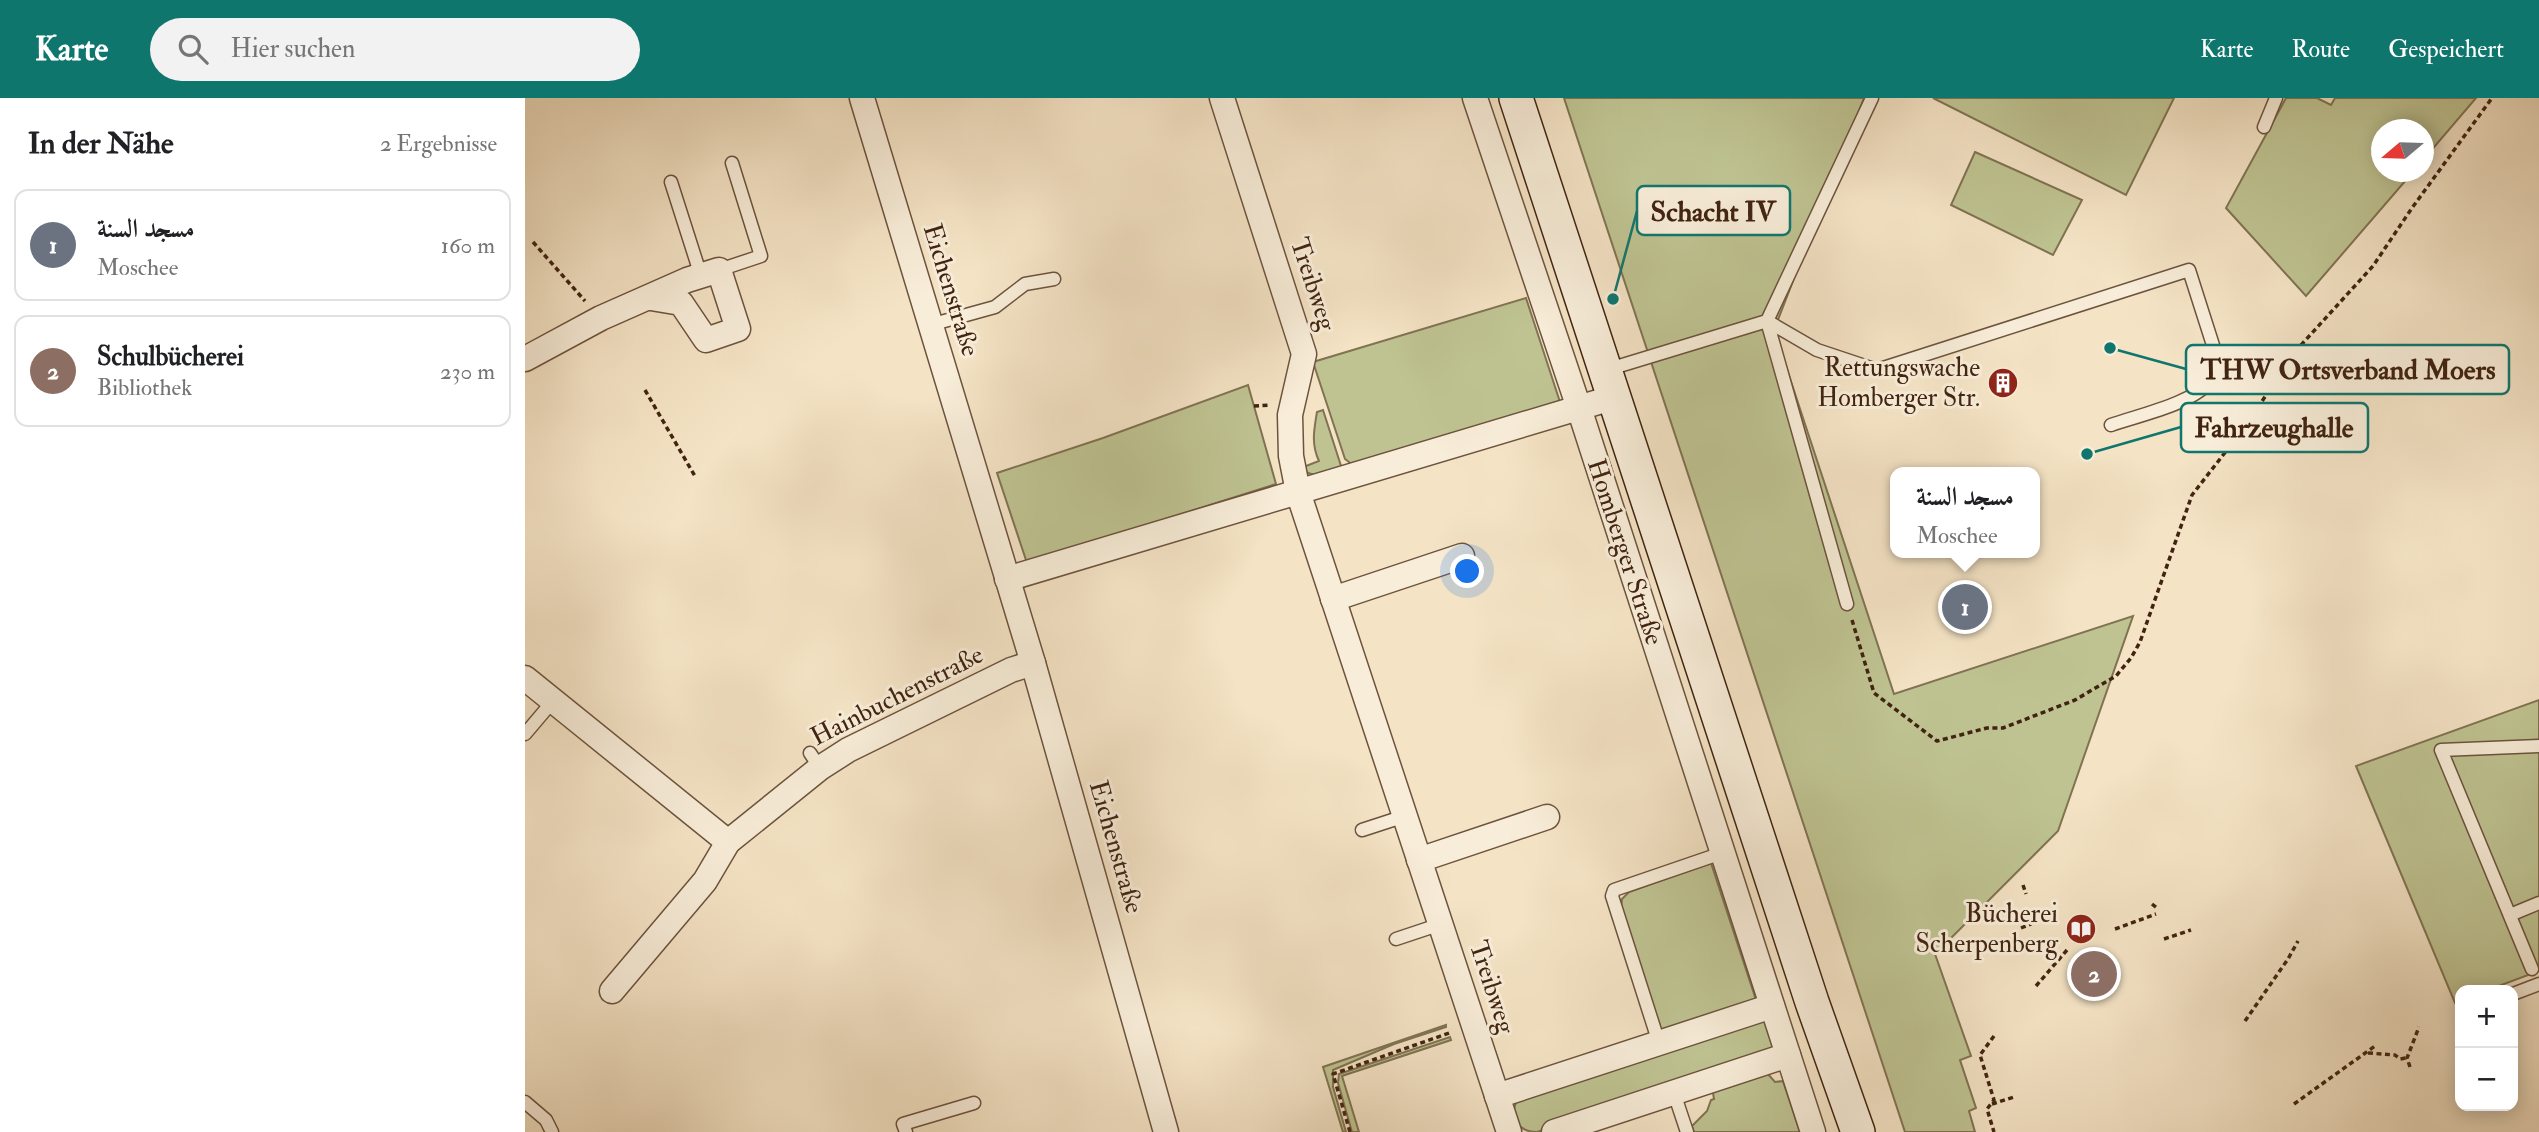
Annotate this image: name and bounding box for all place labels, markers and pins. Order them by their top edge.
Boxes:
callout: Schacht IV [1637,186,1790,235]
callout: THW Ortsverband Moers [2186,345,2509,394]
place label: Rettungswache Homberger Str. [1817,352,1980,414]
building icon: Rettungswache Homberger Str. [1986,366,2020,400]
callout: Fahrzeughalle [2181,403,2368,452]
pin: 1 [1942,581,1988,633]
place label: Bücherei Scherpenberg [1916,898,2059,961]
library icon: Bücherei Scherpenberg [2064,912,2098,946]
pin: 2 [2071,948,2117,1000]

